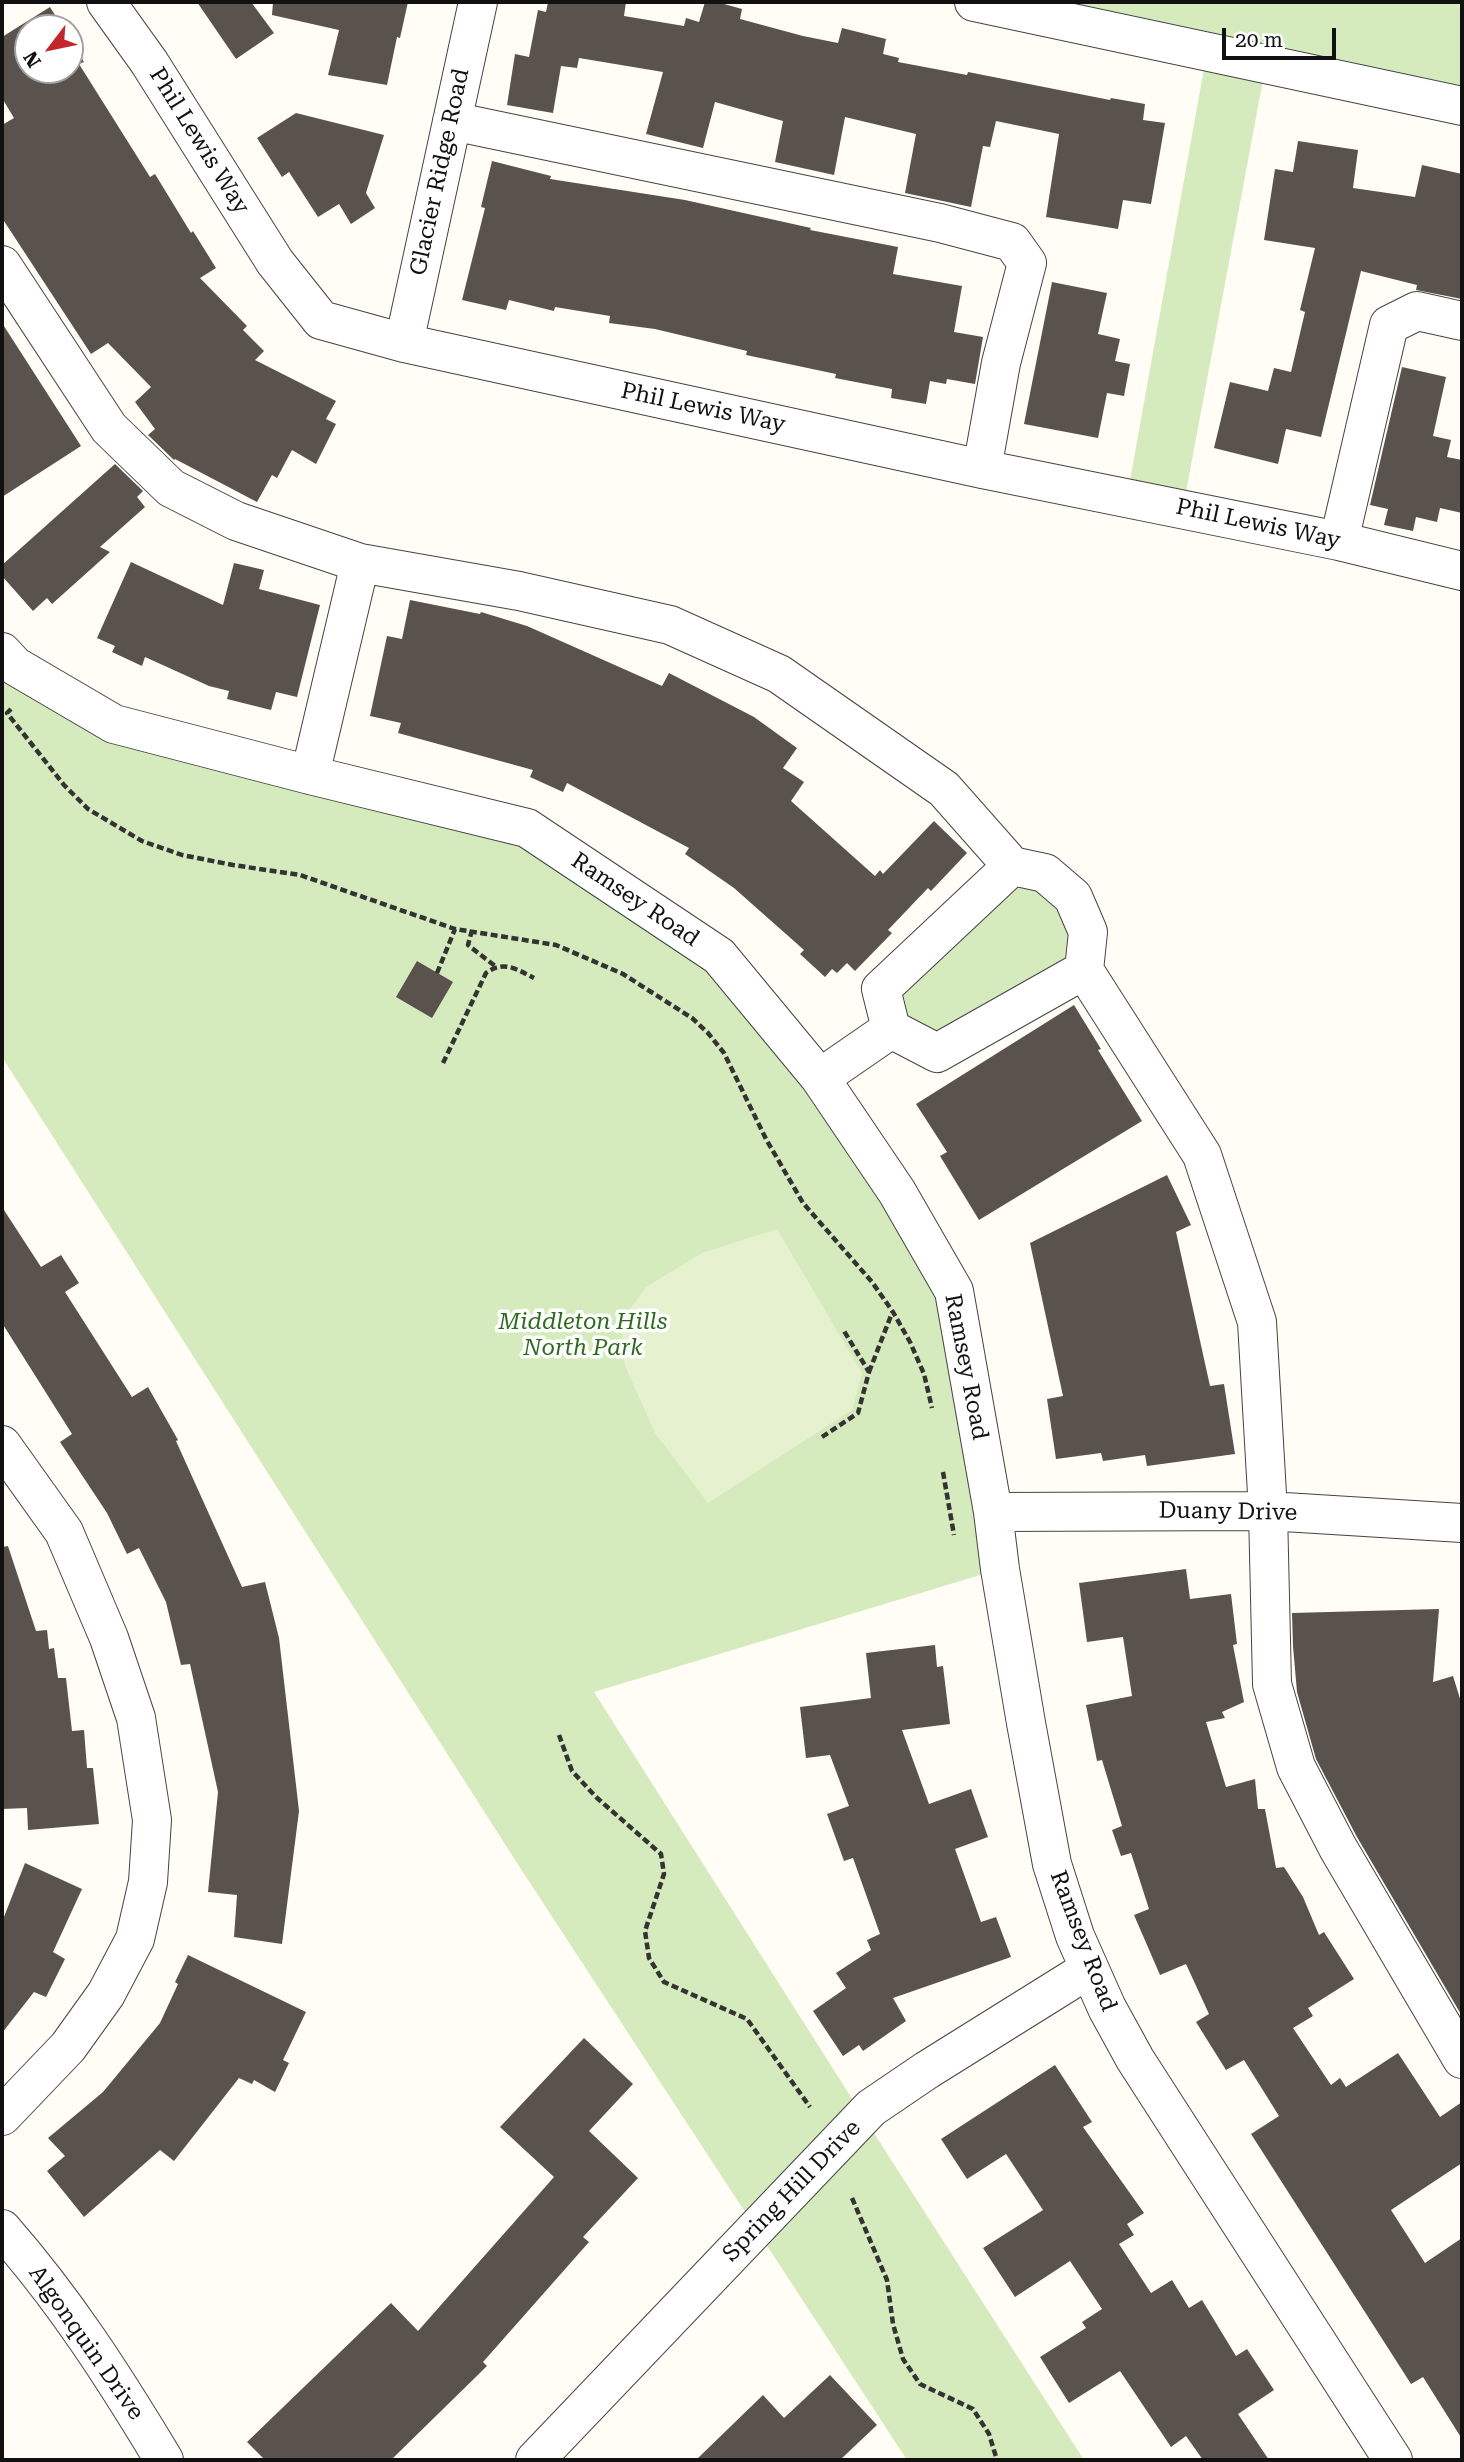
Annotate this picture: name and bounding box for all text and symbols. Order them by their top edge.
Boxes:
north arrow [14,14,84,84]
scale bar [1226,14,1340,58]
text: 20 m [1235,28,1283,52]
text: N [19,47,46,72]
street label: Phil Lewis Way [143,63,255,219]
street label: Glacier Ridge Road [405,66,475,278]
street label: Phil Lewis Way [618,377,788,439]
street label: Phil Lewis Way [1173,493,1343,555]
street label: Ramsey Road [566,847,704,953]
street label: Ramsey Road [938,1292,994,1442]
park label: Middleton Hills North Park [499,1308,667,1362]
street label: Duany Drive [1158,1497,1298,1527]
street label: Ramsey Road [1044,1867,1122,2015]
street label: Spring Hill Drive [717,2114,867,2268]
street label: Algonquin Drive [23,2261,149,2425]

